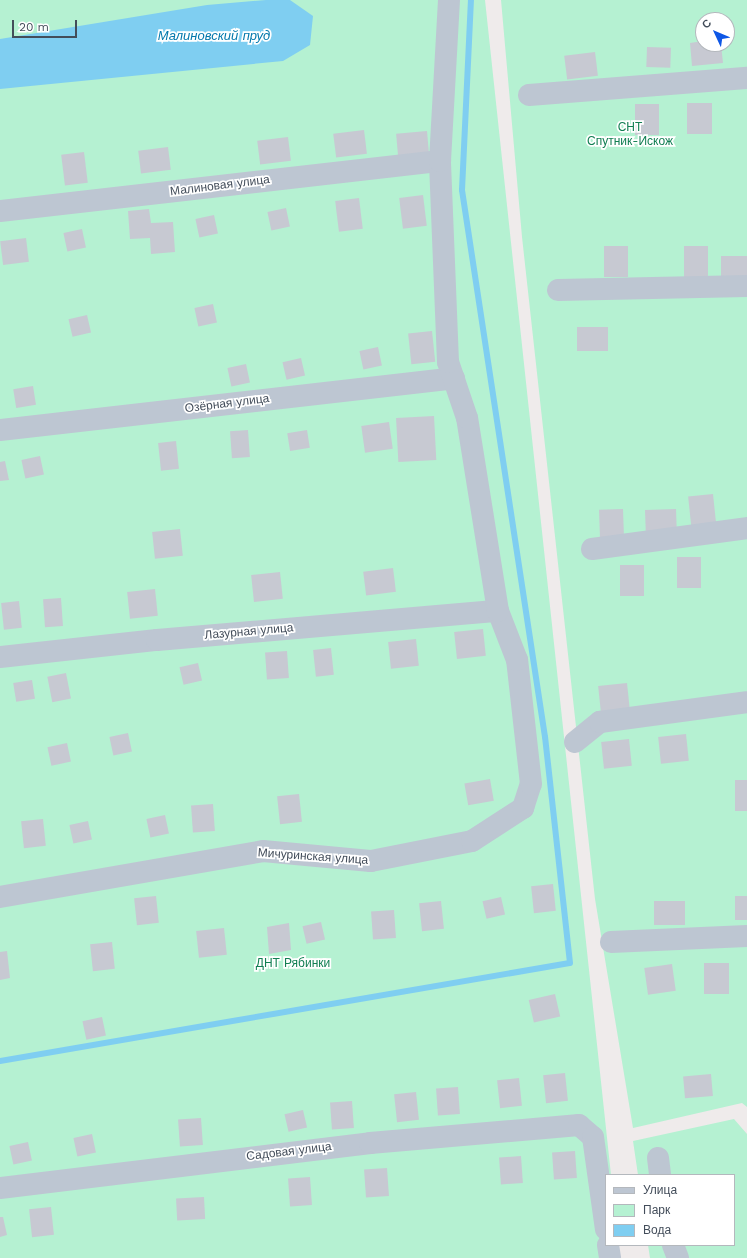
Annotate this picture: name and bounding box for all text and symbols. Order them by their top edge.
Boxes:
scale bar [14,12,79,38]
north arrow [695,12,735,52]
text: С [699,17,714,31]
text: 20 m [19,20,49,34]
water label: Малиновский пруд [158,28,270,44]
park label: СНТ Спутник-Искож [587,121,673,149]
street label: Малиновая улица [169,173,271,199]
street label: Озёрная улица [184,392,270,416]
street label: Лазурная улица [204,621,294,643]
street label: Мичуринская улица [257,846,369,868]
park label: ДНТ Рябинки [256,957,330,971]
street label: Садовая улица [246,1140,332,1164]
legend [605,1174,735,1246]
text: Улица [643,1183,677,1197]
text: Парк [643,1203,670,1217]
text: Вода [643,1223,671,1237]

